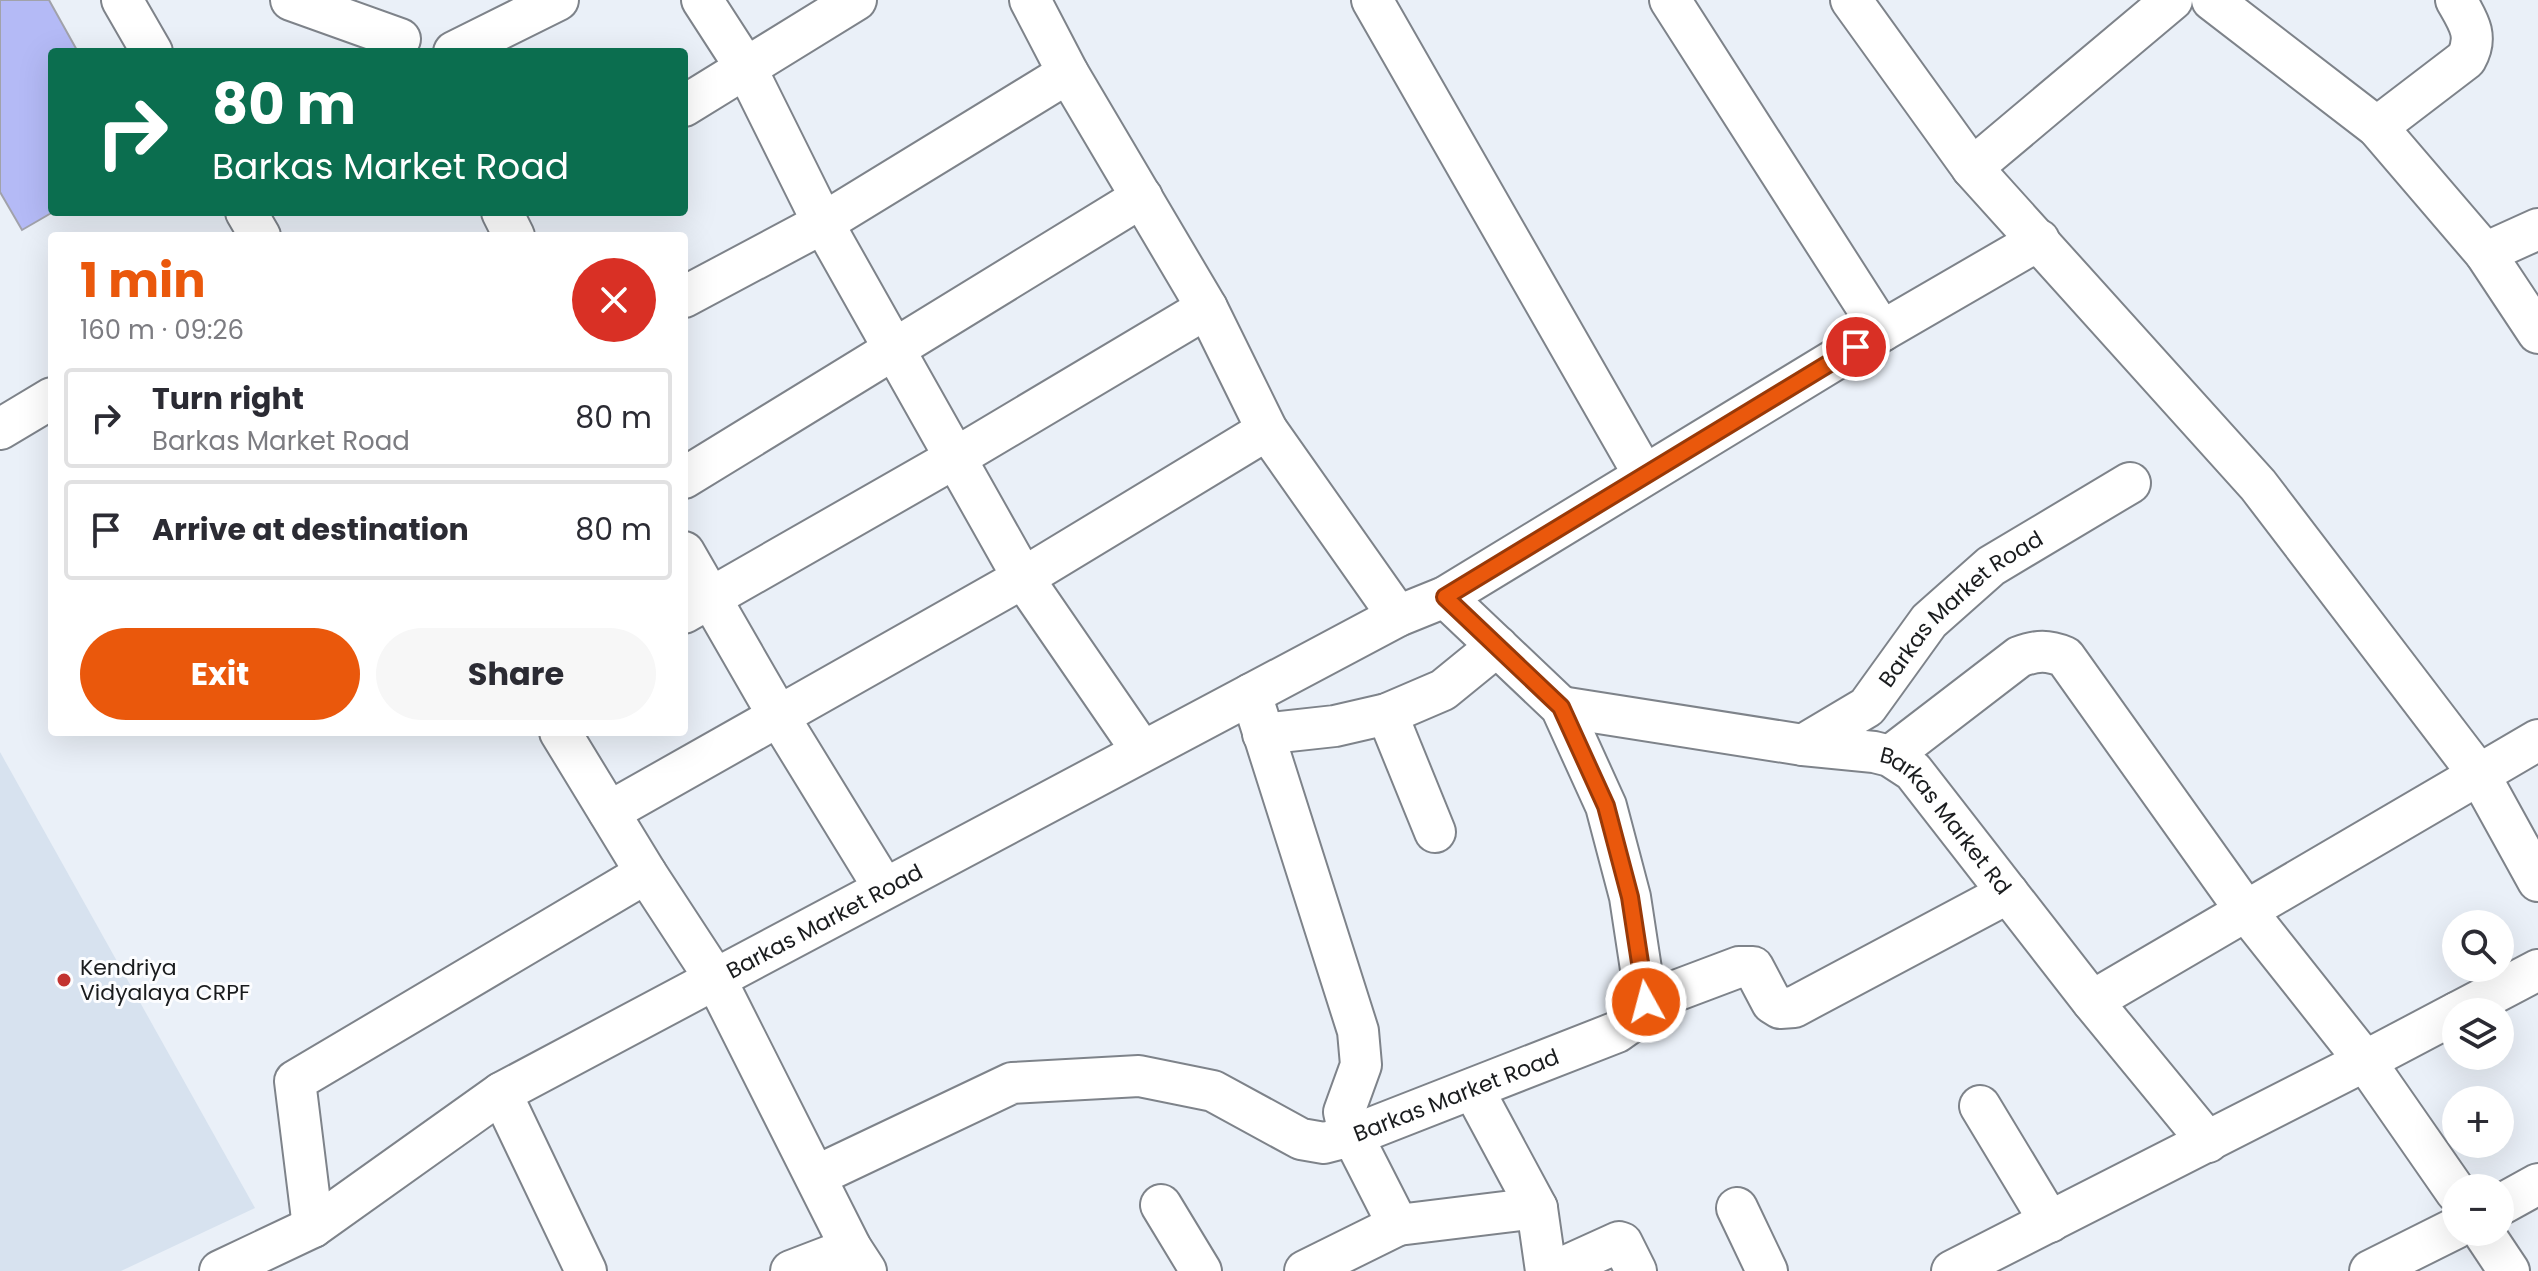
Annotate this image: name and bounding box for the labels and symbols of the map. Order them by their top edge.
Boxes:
pin [1822,313,1890,381]
street label: Barkas Market Road [1871,523,2049,693]
street label: Barkas Market Rd [1877,739,2019,901]
street label: Barkas Market Road [721,856,928,986]
place label: Kendriya Vidyalaya CRPF [80,952,250,1008]
position arrow [1604,960,1688,1044]
marker: Kendriya Vidyalaya CRPF [55,971,73,989]
street label: Barkas Market Road [1349,1041,1563,1149]

